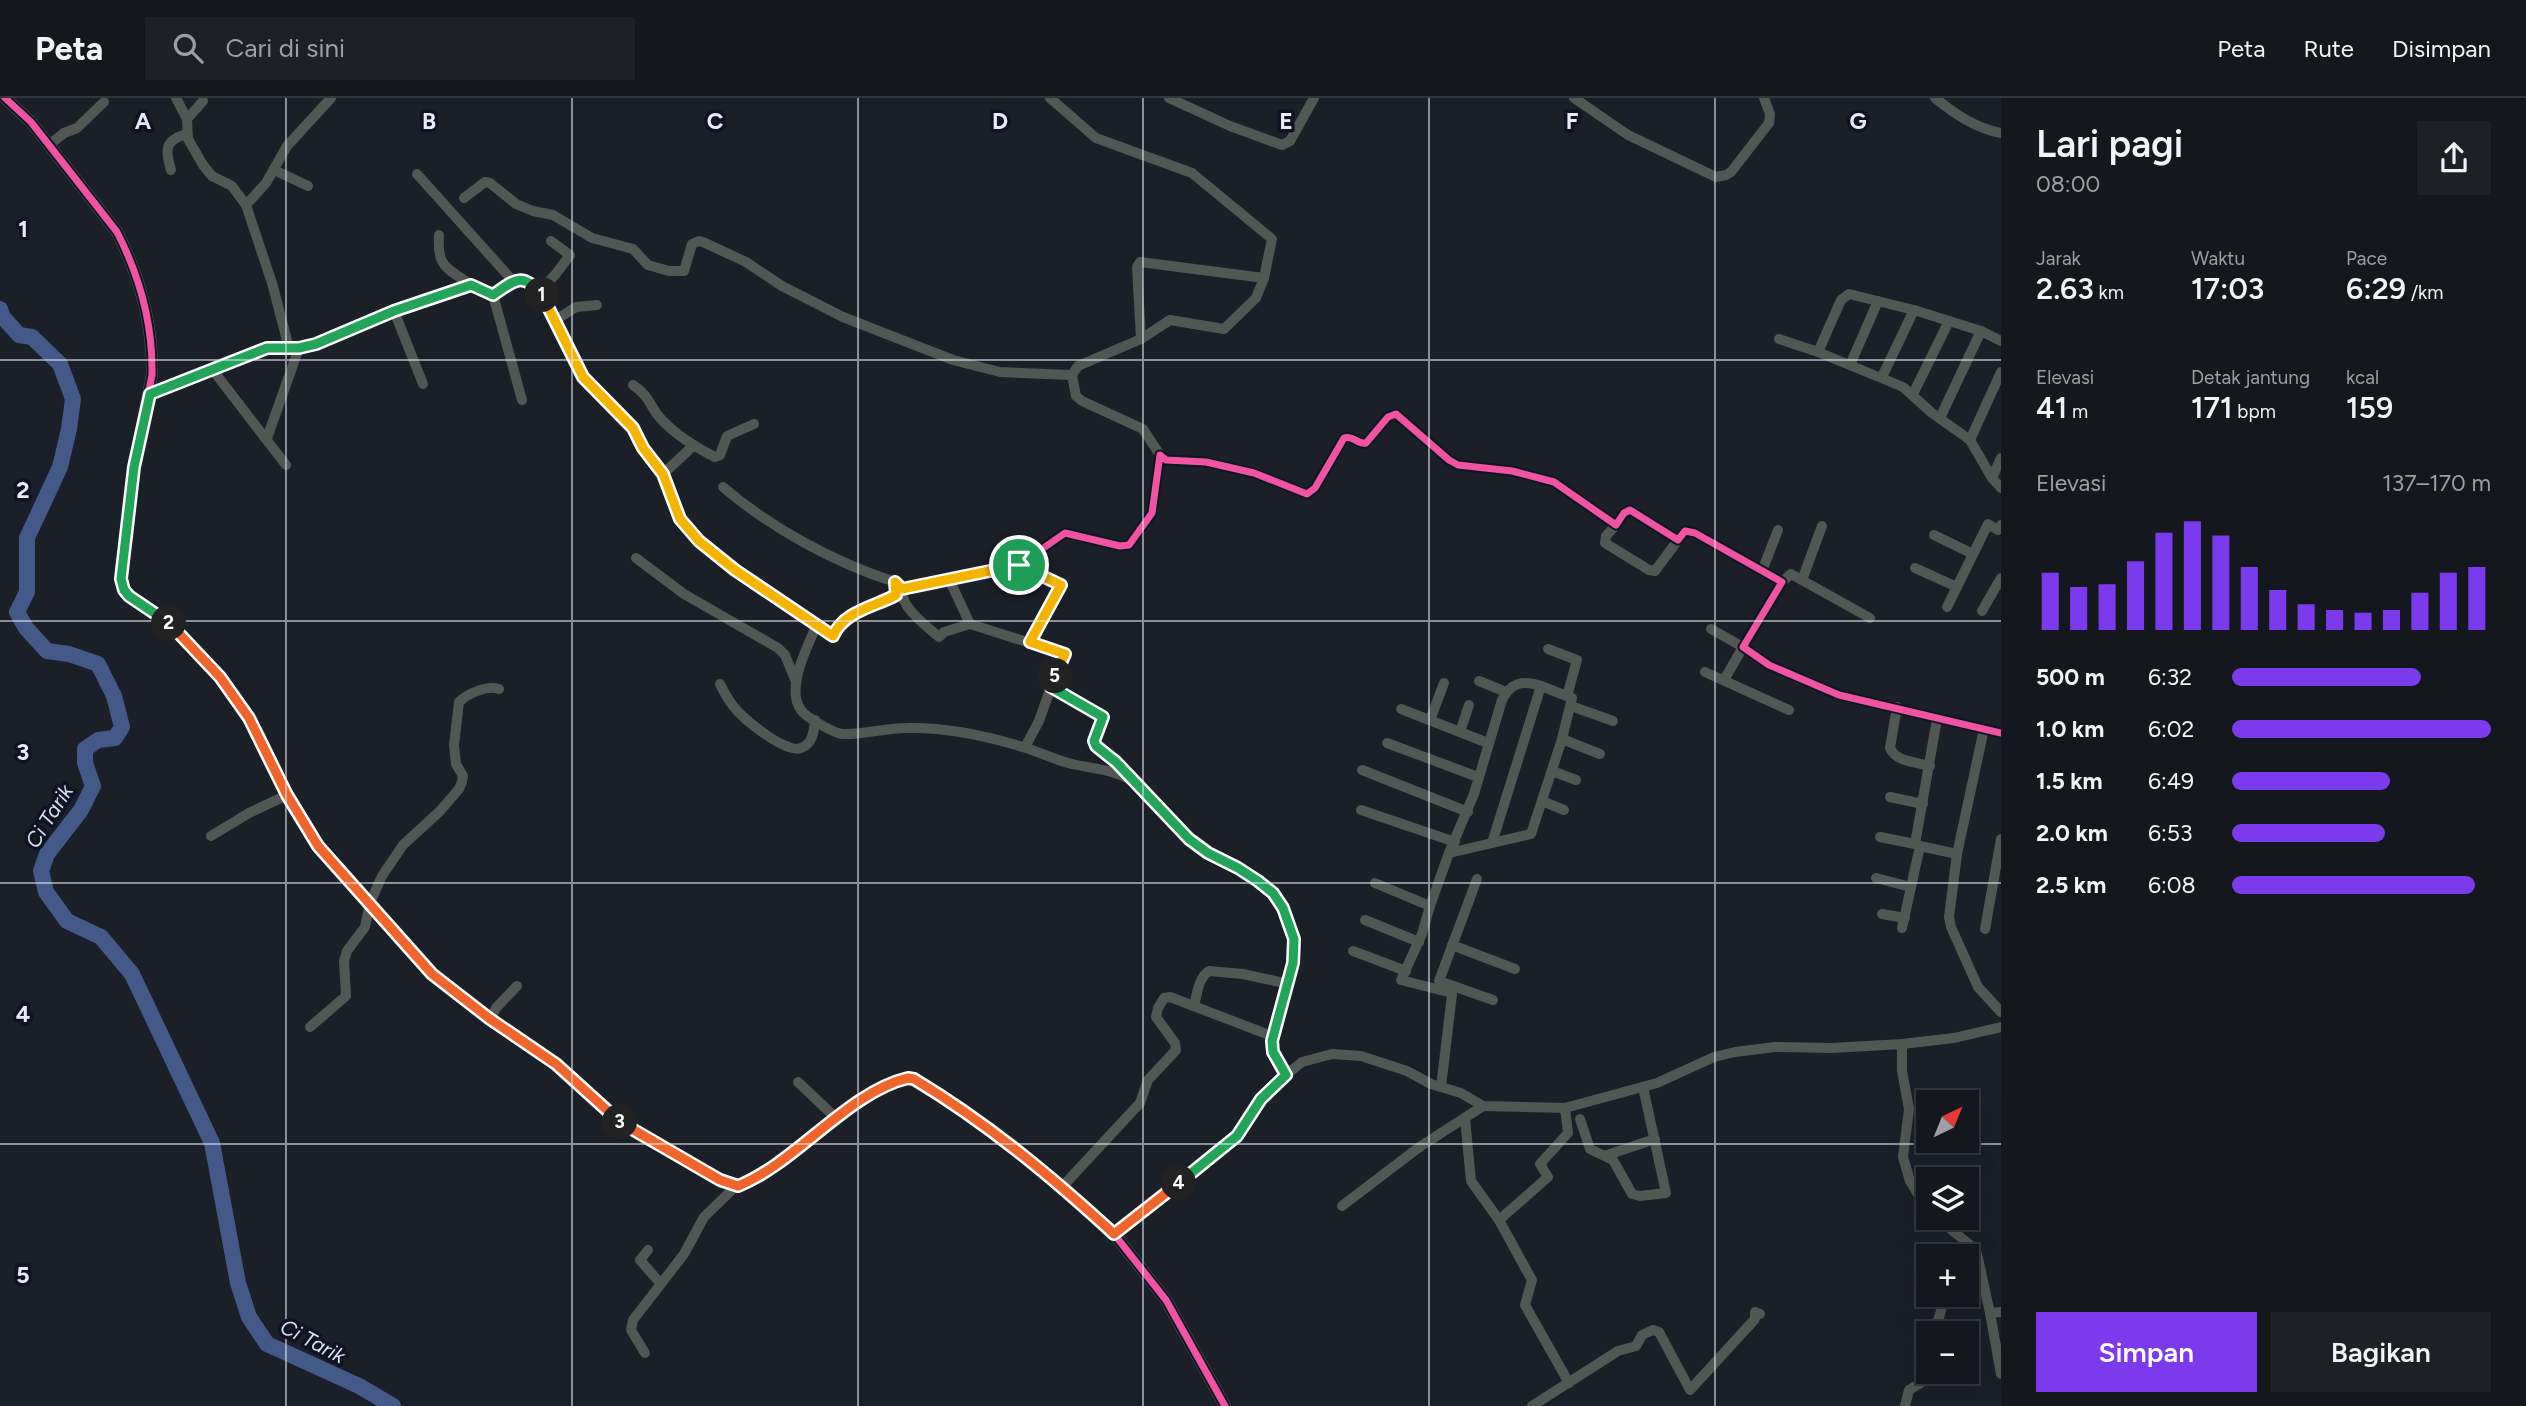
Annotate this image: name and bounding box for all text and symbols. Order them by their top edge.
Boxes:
search box [145,17,635,80]
text: Peta [35,29,103,68]
icon: search [169,29,207,67]
text: Cari di sini [225,32,345,64]
text: Peta [2217,34,2265,63]
text: Rute [2303,34,2354,63]
text: Disimpan [2392,34,2491,63]
text: A [135,107,152,135]
text: B [422,107,436,135]
text: C [707,107,724,135]
text: D [992,107,1008,135]
text: E [1279,107,1293,135]
text: F [1566,107,1579,135]
text: G [1849,107,1867,135]
text: Lari pagi [2036,121,2183,167]
button: share [2417,121,2491,195]
text: 08:00 [2036,170,2100,198]
text: 1 [18,215,28,243]
text: Jarak [2036,247,2081,270]
text: Waktu [2191,247,2245,270]
text: Pace [2346,247,2387,270]
text: 2.63 [2036,270,2094,307]
text: 17:03 [2191,270,2264,307]
text: 6:29 [2346,270,2406,307]
pin: 1 [524,278,560,312]
text: km [2094,281,2124,304]
text: /km [2406,281,2444,304]
text: 1 [537,283,546,306]
text: Elevasi [2036,366,2094,389]
text: Detak jantung [2191,366,2310,389]
text: kcal [2346,366,2379,389]
text: 41 [2036,389,2067,426]
text: 171 [2191,389,2233,426]
text: 159 [2346,389,2393,426]
text: m [2067,400,2088,423]
text: bpm [2233,400,2276,423]
text: Elevasi [2036,469,2106,497]
text: 137–170 m [2382,469,2491,497]
text: 2 [16,476,30,504]
pin [989,535,1049,595]
icon: arrive [1000,546,1038,584]
pin: 2 [152,606,186,640]
text: 2 [163,611,174,634]
pin: 5 [1038,658,1072,694]
text: 500 m [2036,663,2105,691]
text: 6:32 [2148,663,2192,691]
text: 5 [1049,664,1060,687]
text: 1.0 km [2036,715,2104,743]
text: 6:02 [2148,715,2194,743]
text: 3 [17,738,29,766]
text: 1.5 km [2036,767,2103,795]
text: 6:49 [2148,767,2194,795]
water label: Ci Tarik [20,779,79,852]
text: 2.0 km [2036,819,2108,847]
text: 6:53 [2148,819,2193,847]
text: 2.5 km [2036,871,2106,899]
text: 6:08 [2148,871,2196,899]
text: 4 [16,1000,30,1028]
north arrow [1916,1090,1979,1153]
map controls [1916,1090,1979,1384]
pin: 3 [602,1104,638,1140]
text: 3 [614,1110,625,1133]
pin: 4 [1162,1166,1196,1200]
button: layers [1916,1167,1979,1230]
text: 4 [1172,1171,1185,1194]
button: + [1916,1244,1979,1307]
text: 5 [16,1261,30,1289]
button: Simpan [2036,1312,2257,1392]
button: Bagikan [2271,1312,2491,1392]
water label: Ci Tarik [276,1314,351,1369]
button: − [1916,1321,1979,1384]

